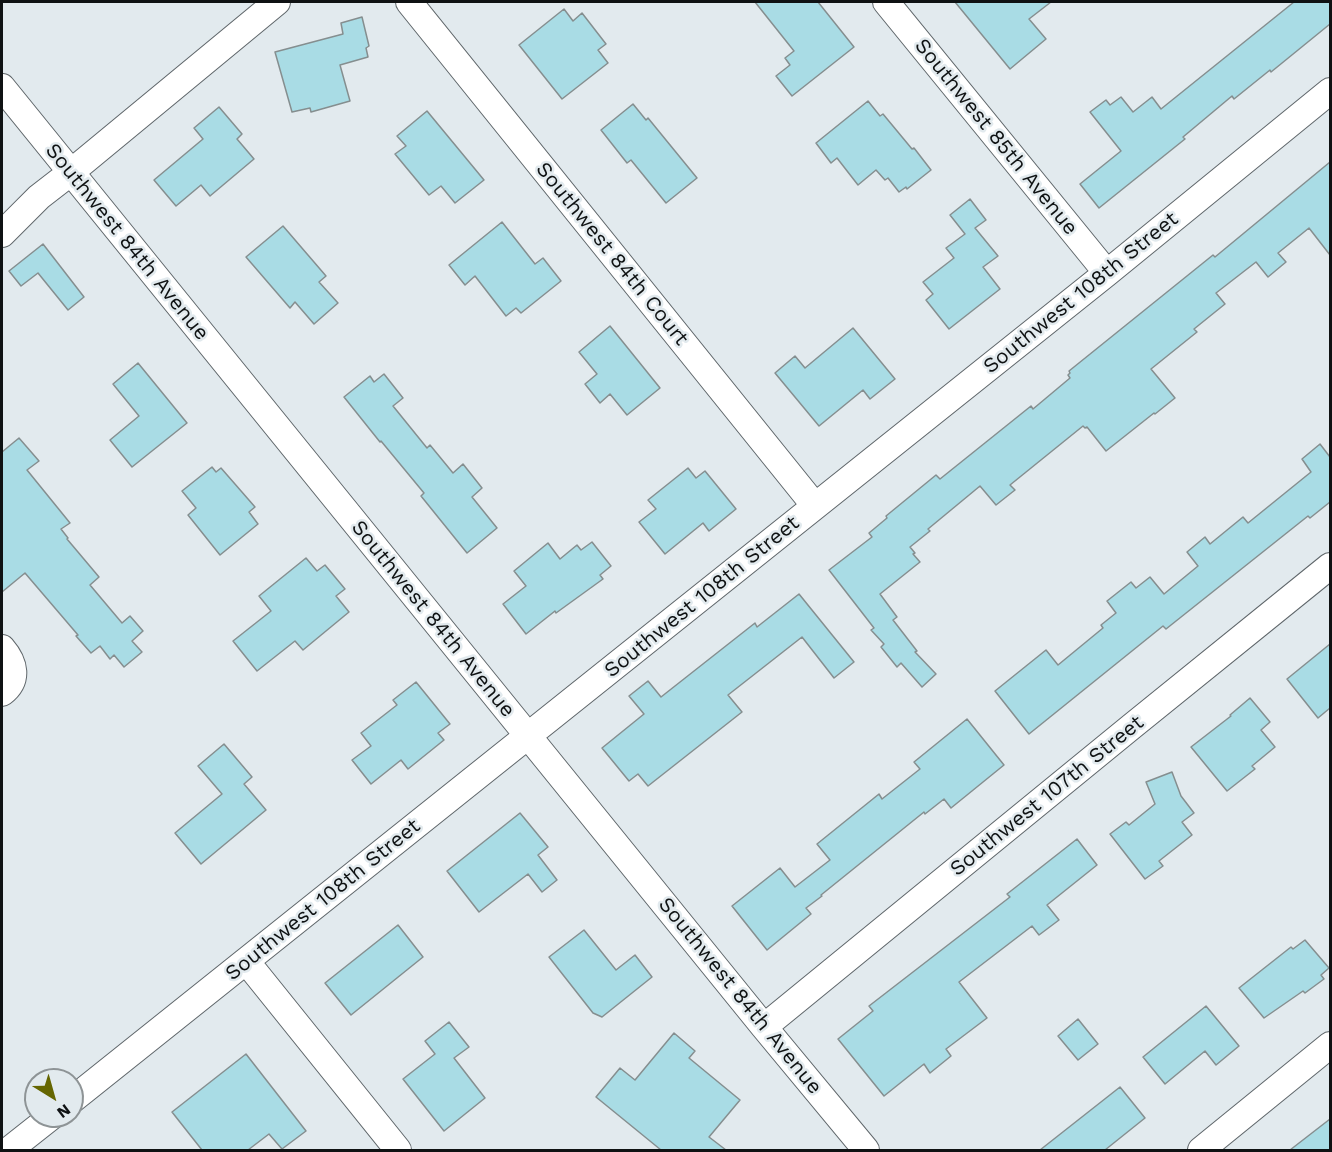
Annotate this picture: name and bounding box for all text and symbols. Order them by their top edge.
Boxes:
street label: Southwest 85th Avenue [909,34,1083,240]
street label: Southwest 84th Avenue [40,138,214,346]
street label: Southwest 84th Court [530,157,694,351]
street label: Southwest 108th Street [979,207,1183,379]
street label: Southwest 108th Street [600,511,804,683]
street label: Southwest 84th Avenue [346,515,520,723]
street label: Southwest 107th Street [945,710,1149,882]
street label: Southwest 108th Street [221,814,425,986]
street label: Southwest 84th Avenue [653,892,827,1100]
north arrow [24,1068,84,1128]
text: N [53,1100,74,1122]

